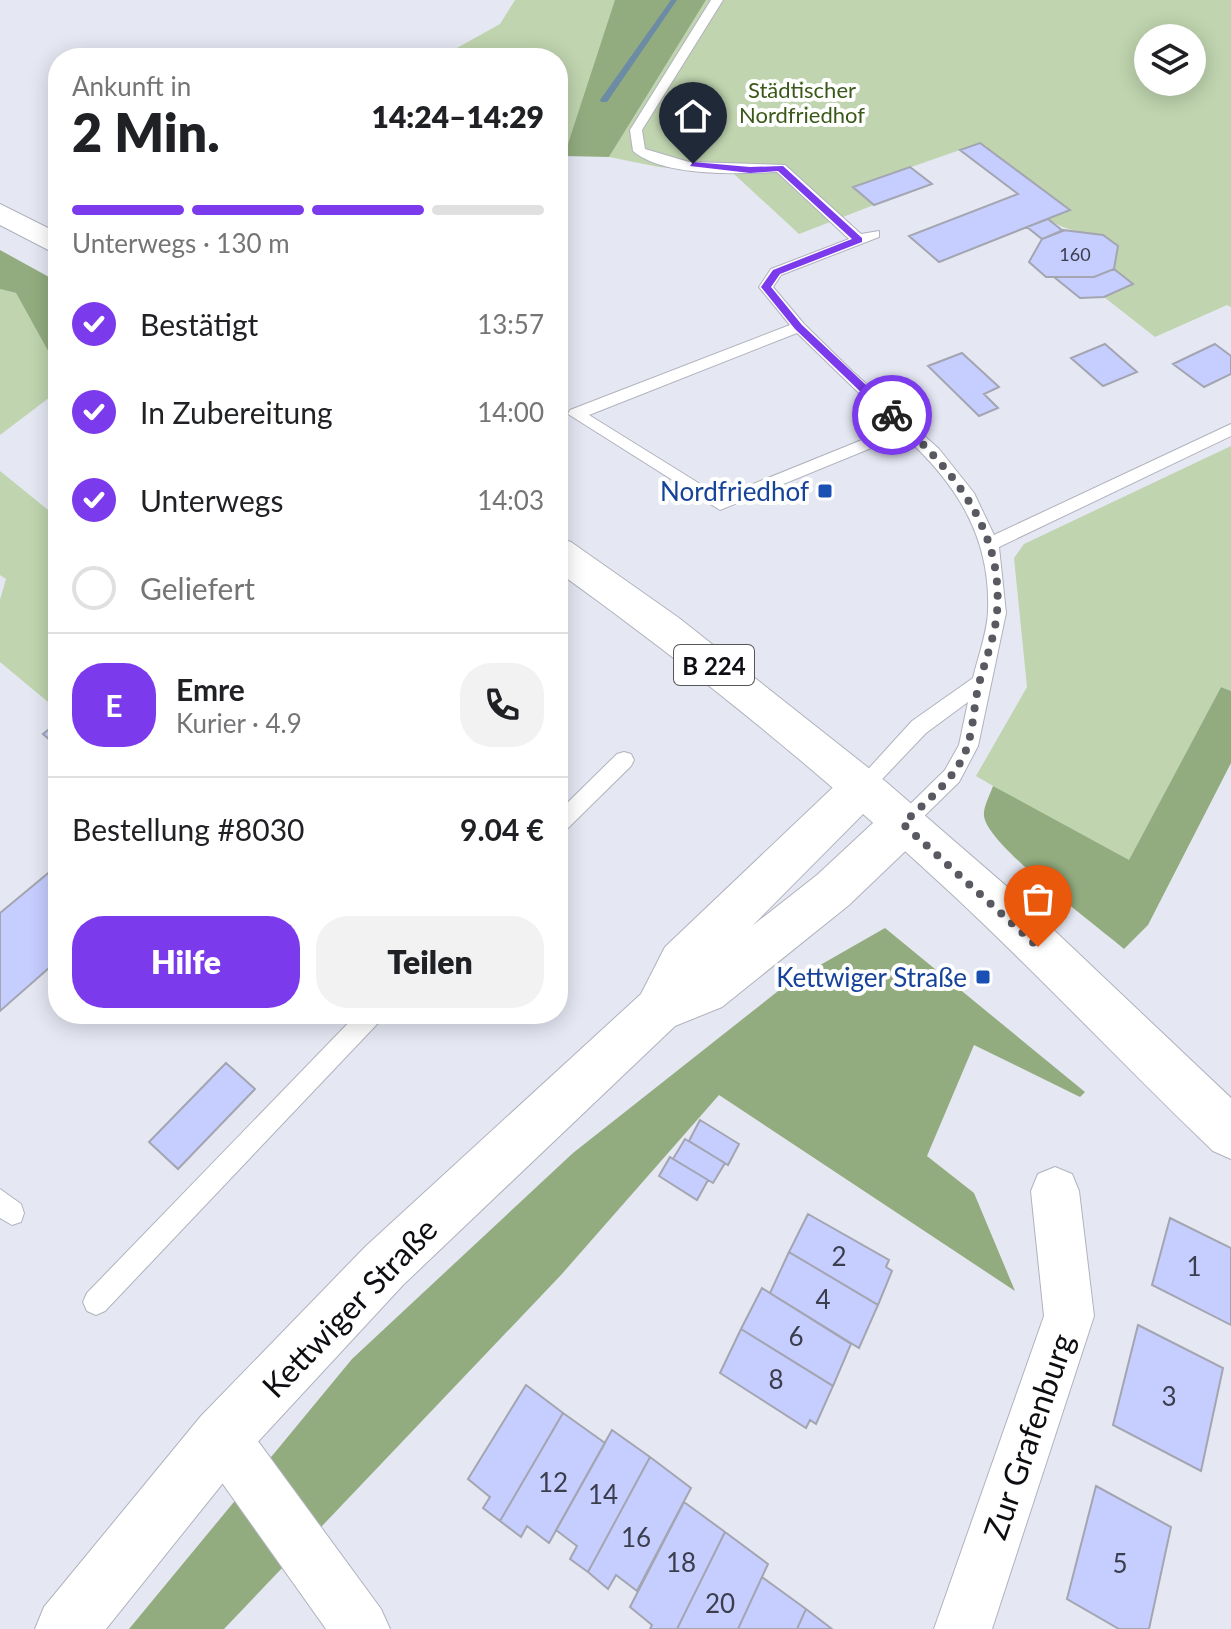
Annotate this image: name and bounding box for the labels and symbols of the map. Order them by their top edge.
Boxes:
park label: Städtischer Nordfriedhof [739,76,865,128]
pin [659,82,727,164]
house number: 160 [1059,243,1091,265]
courier [852,375,932,455]
place label: Nordfriedhof [660,475,809,507]
marker: Nordfriedhof [816,482,834,500]
road number: B 224 [674,645,754,685]
pin [1004,865,1072,947]
place label: Kettwiger Straße [776,961,967,993]
marker: Kettwiger Straße [974,968,992,986]
street label: Kettwiger Straße [253,1209,445,1405]
house number: 2 [831,1240,847,1272]
house number: 1 [1186,1250,1202,1282]
house number: 4 [815,1283,831,1315]
house number: 6 [788,1320,804,1352]
street label: Zur Grafenburg [975,1328,1081,1544]
house number: 8 [768,1363,784,1395]
house number: 3 [1161,1380,1177,1412]
house number: 12 [538,1466,568,1498]
house number: 14 [588,1478,618,1510]
house number: 16 [621,1521,651,1553]
house number: 18 [666,1546,696,1578]
house number: 5 [1112,1547,1128,1579]
house number: 20 [705,1587,735,1619]

